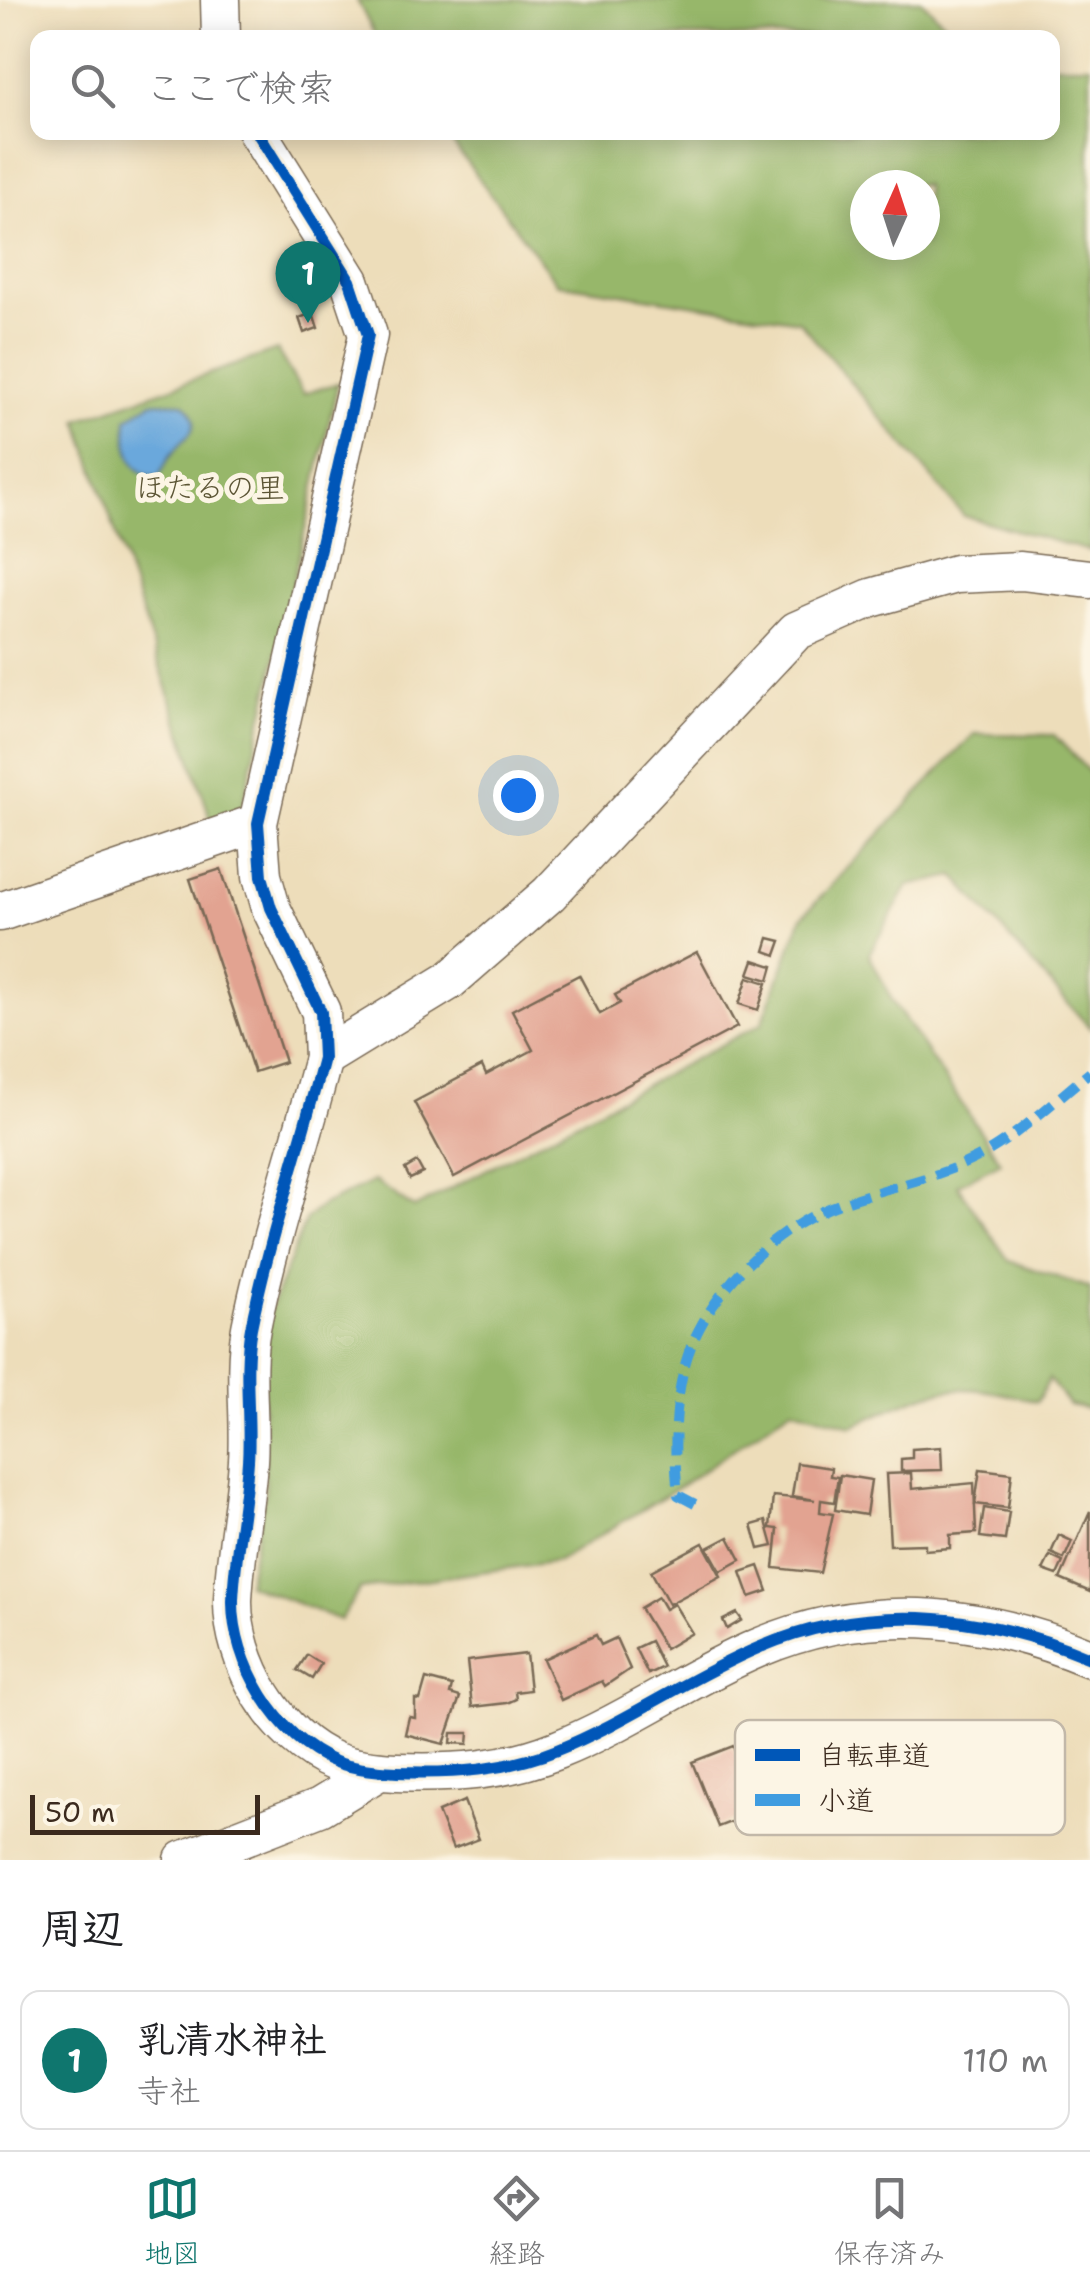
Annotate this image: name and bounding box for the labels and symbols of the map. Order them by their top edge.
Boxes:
north arrow [850,170,940,260]
pin: 1 [276,240,340,323]
park label: ほたるの里 [135,467,285,508]
your location [493,770,544,821]
legend [735,1720,1065,1835]
text: 自転車道 [818,1736,930,1774]
text: 小道 [818,1781,874,1819]
scale bar [30,1790,260,1834]

